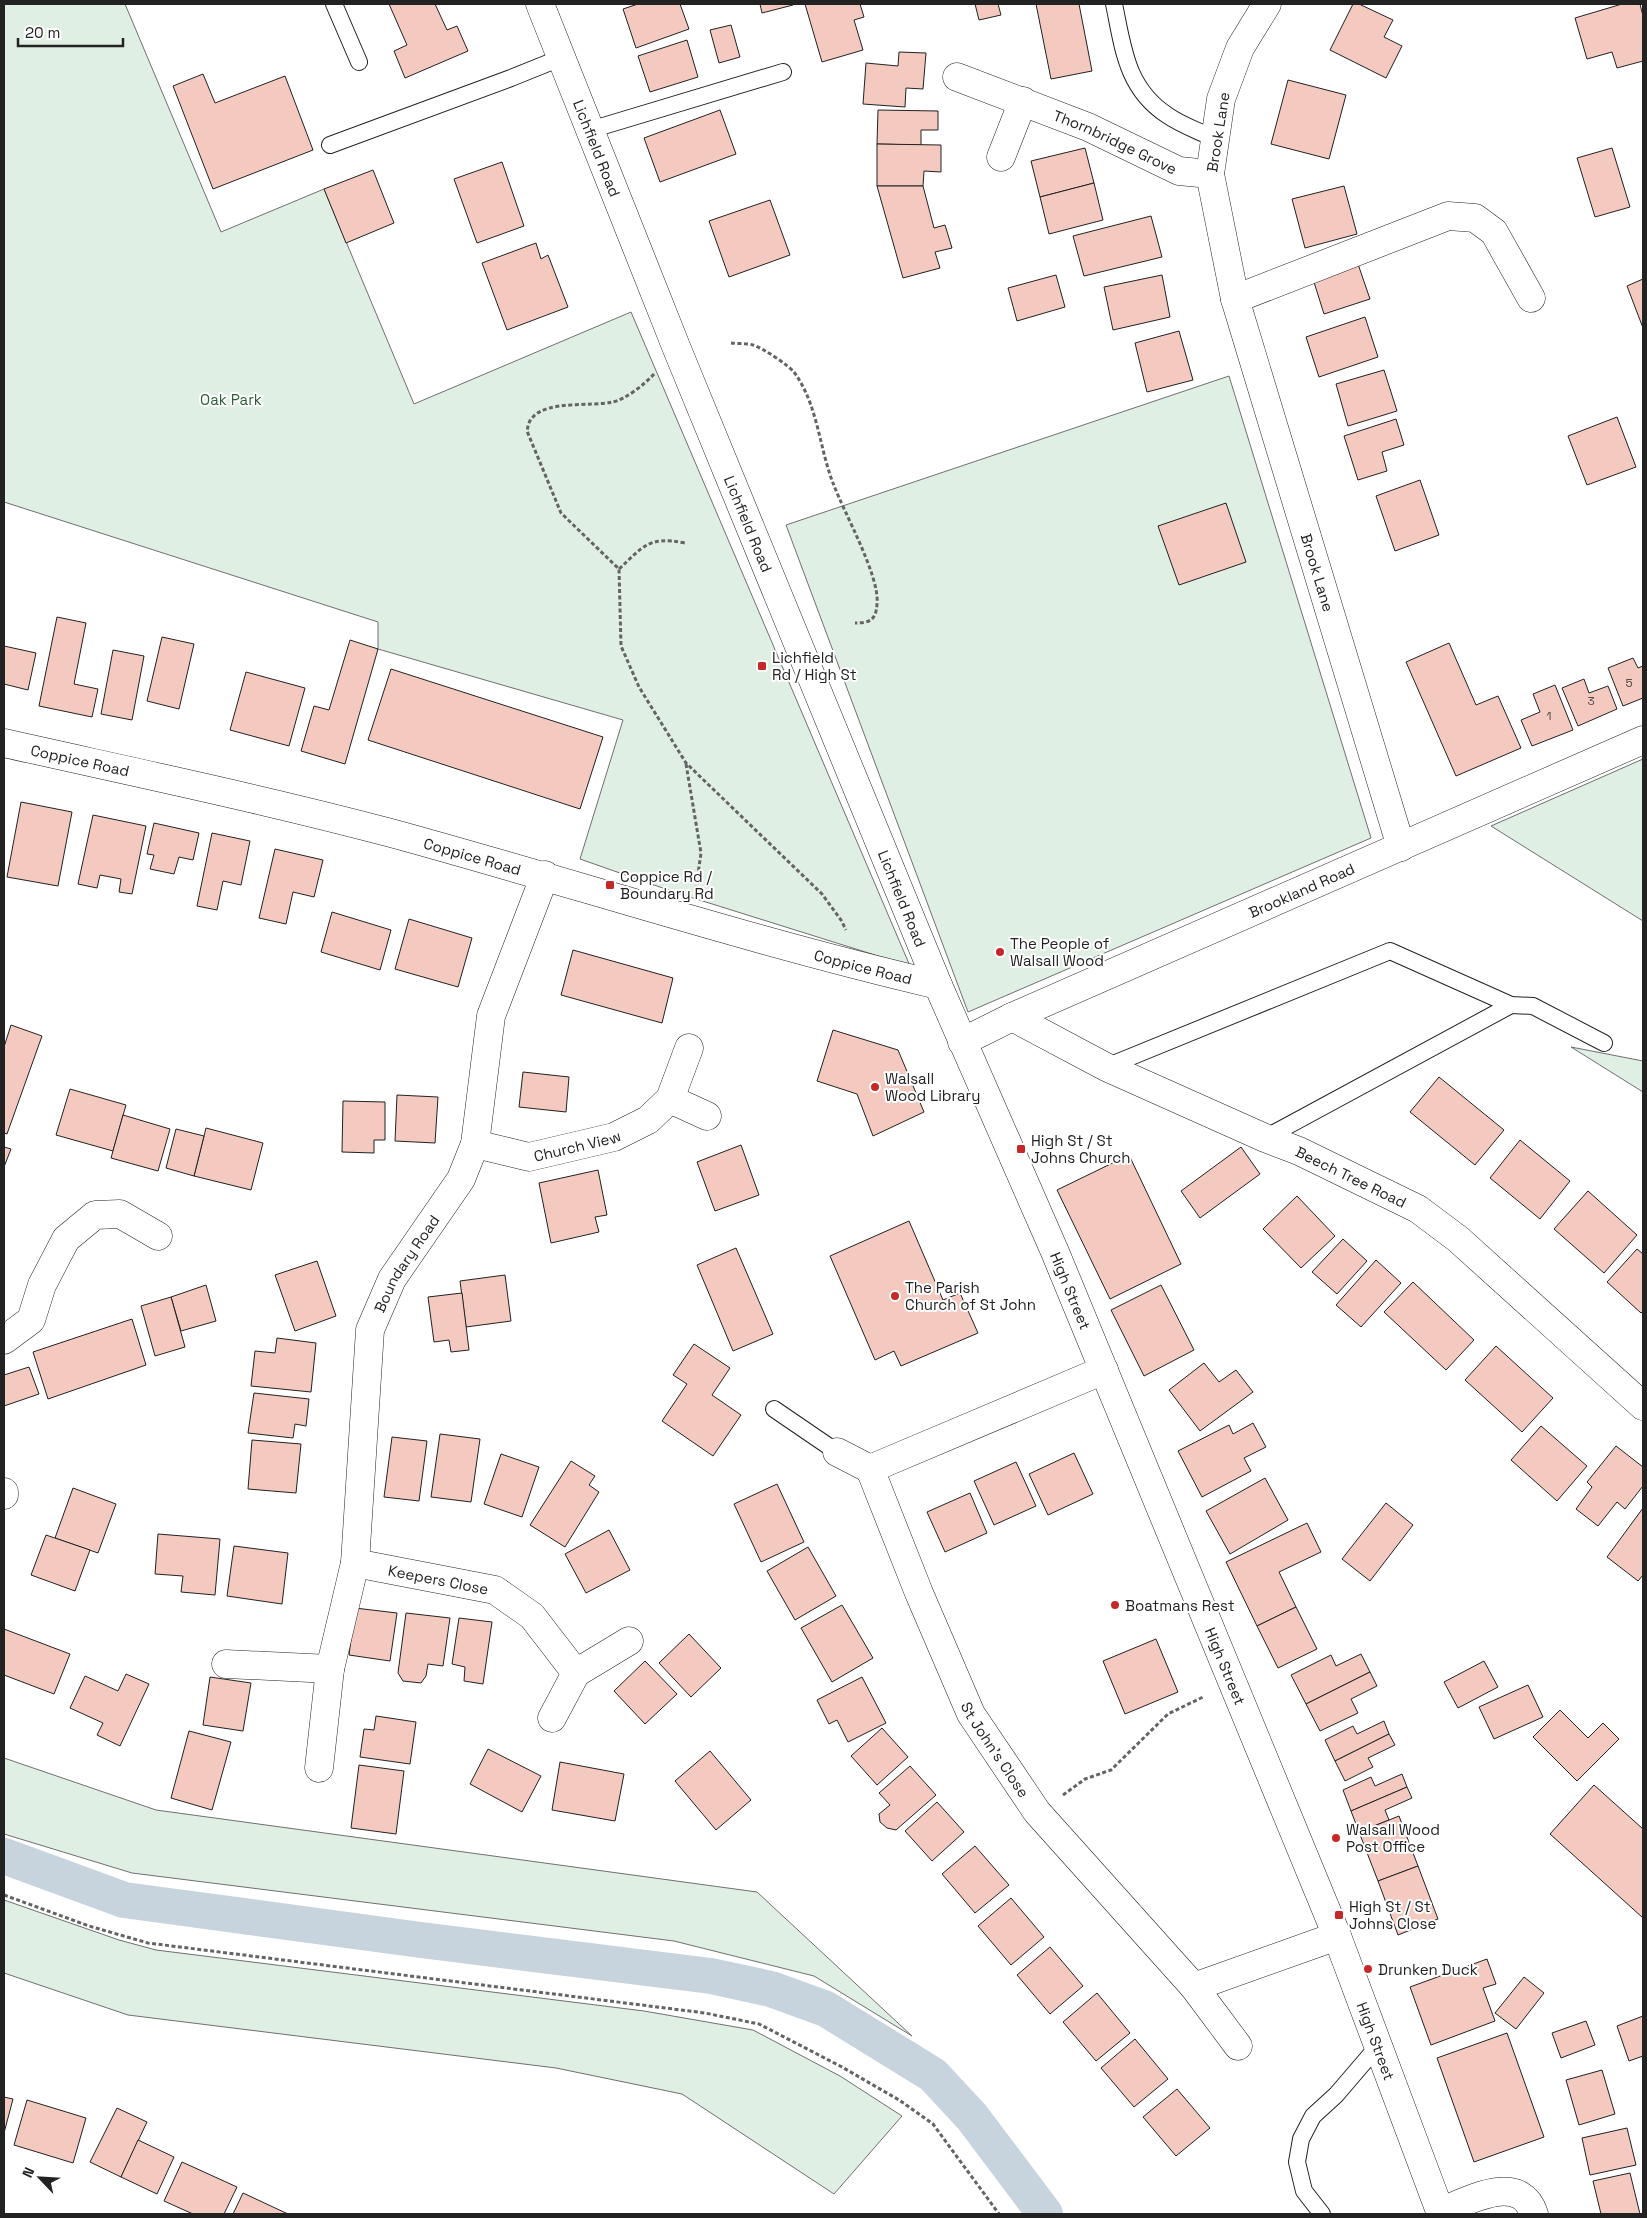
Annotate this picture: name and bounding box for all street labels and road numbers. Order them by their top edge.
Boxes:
street label: Brook Lane [1202,91,1234,173]
street label: Lichfield Road [569,97,625,199]
street label: Thornbridge Grove [1051,105,1180,178]
street label: Lichfield Road [720,473,777,575]
street label: Brook Lane [1297,531,1339,614]
street label: Coppice Road [29,740,131,780]
street label: Coppice Road [422,833,523,879]
street label: Lichfield Road [874,847,931,949]
street label: Brookland Road [1245,858,1357,922]
street label: Coppice Road [812,945,914,988]
street label: Church View [532,1126,624,1165]
street label: Beech Tree Road [1293,1141,1410,1211]
street label: Boundary Road [369,1211,443,1315]
street label: High Street [1047,1249,1095,1332]
street label: Keepers Close [387,1560,490,1598]
street label: High Street [1201,1624,1250,1708]
street label: St John's Close [957,1699,1034,1801]
street label: High Street [1353,1999,1400,2083]

